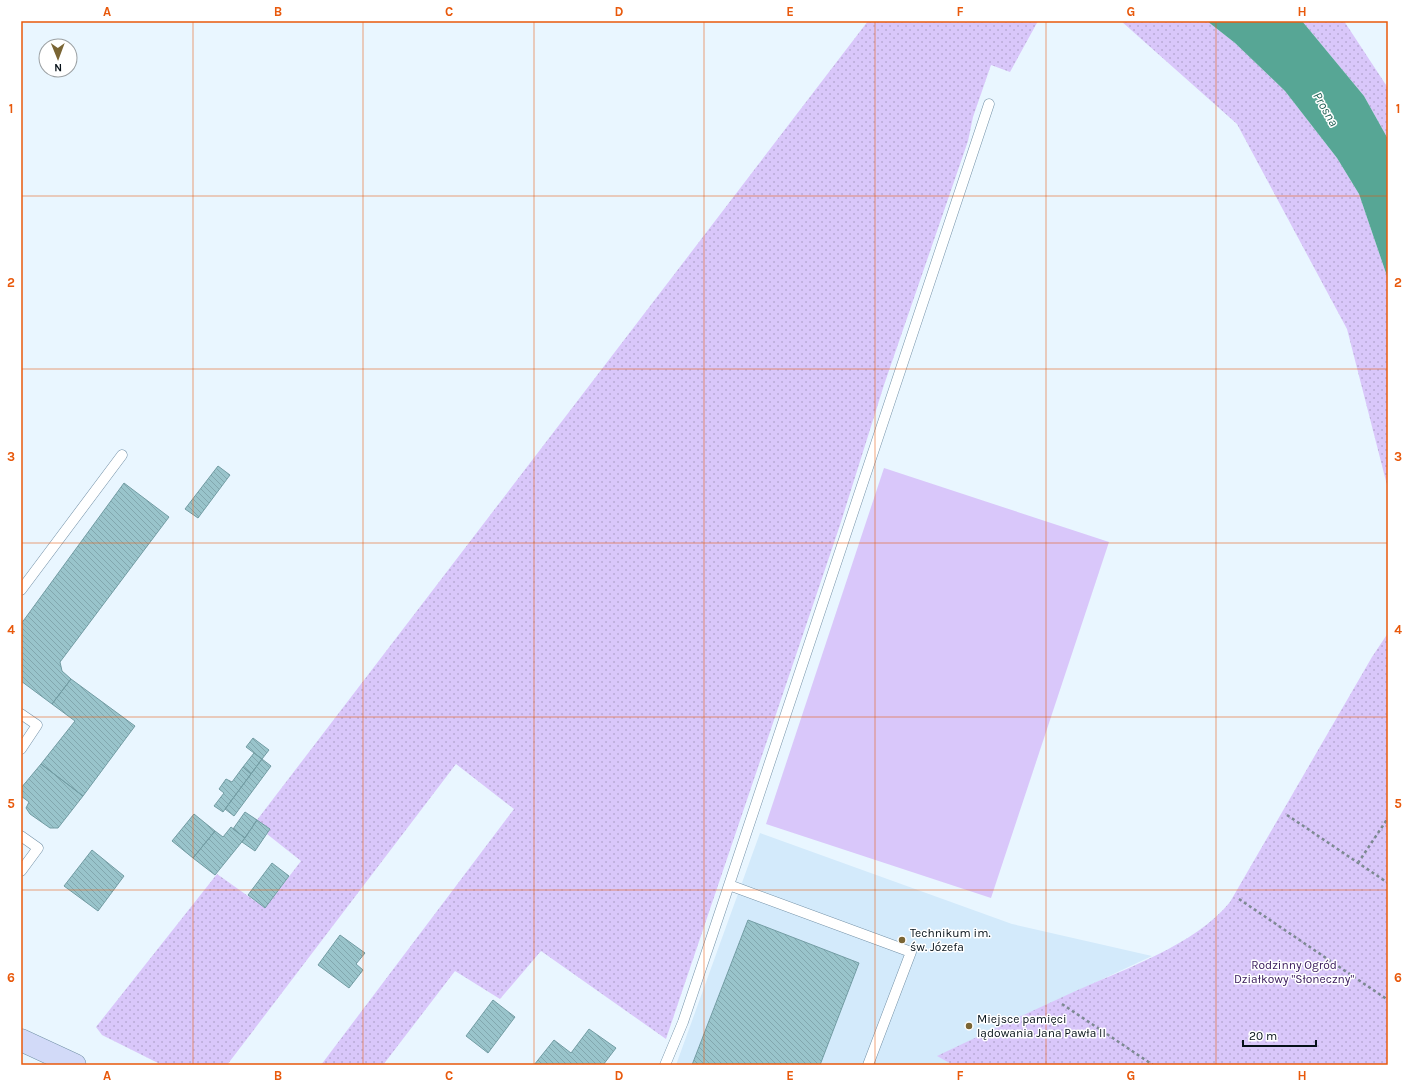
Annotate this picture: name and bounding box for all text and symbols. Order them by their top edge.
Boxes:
text: A [103,4,111,19]
text: B [274,4,282,19]
text: C [445,4,453,19]
text: D [615,4,624,19]
text: E [786,4,794,19]
text: F [956,4,964,19]
text: G [1127,4,1135,19]
text: H [1297,4,1307,19]
north arrow [38,38,78,78]
text: N [54,61,62,74]
water label: Prosna [1310,89,1342,129]
text: 1 [9,101,13,116]
text: 1 [1396,101,1400,116]
text: 2 [7,275,15,290]
text: 2 [1394,275,1402,290]
text: 3 [7,449,15,464]
text: 3 [1394,449,1402,464]
text: 4 [7,622,15,637]
text: 4 [1394,622,1402,637]
text: 5 [7,796,15,811]
text: 5 [1394,796,1402,811]
place label: Technikum im. św. Józefa [910,926,991,954]
marker: Technikum im. św. Józefa [897,935,907,945]
park label: Rodzinny Ogród Działkowy "Słoneczny" [1234,958,1354,986]
text: 6 [7,970,15,985]
text: 6 [1394,970,1402,985]
place label: Miejsce pamięci lądowania Jana Pawła II [977,1012,1106,1040]
marker: Miejsce pamięci lądowania Jana Pawła II [964,1021,974,1031]
scale bar [1243,1022,1316,1048]
text: 20 m [1249,1029,1277,1043]
text: A [103,1068,111,1083]
text: B [274,1068,282,1083]
text: C [445,1068,453,1083]
text: D [615,1068,624,1083]
text: E [786,1068,794,1083]
text: F [956,1068,964,1083]
text: G [1127,1068,1135,1083]
text: H [1297,1068,1307,1083]

